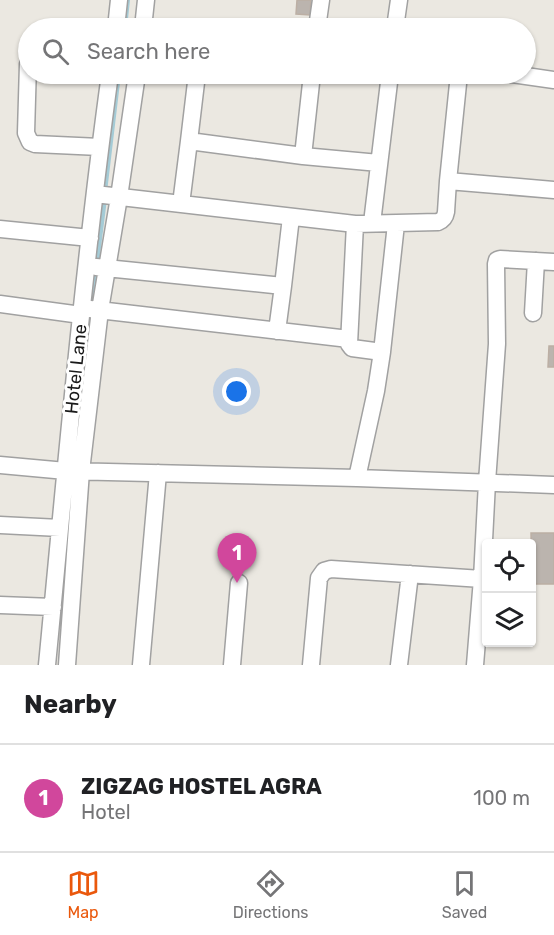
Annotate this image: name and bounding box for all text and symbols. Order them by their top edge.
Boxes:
search box [18,18,536,84]
icon: search [39,35,72,68]
text: Search here [87,38,210,65]
street label: Hotel Lane [60,323,92,415]
your location [222,377,251,406]
pin: 1 [218,534,256,583]
map controls [482,539,536,647]
button: locate [482,539,536,593]
button: layers [482,593,536,647]
text: Nearby [24,689,117,720]
text: ZIGZAG HOSTEL AGRA [81,773,322,800]
text: 1 [39,786,48,810]
text: 100 m [473,786,530,810]
text: Hotel [81,800,131,824]
tab: Map [67,867,100,922]
tab: Directions [233,867,309,922]
tab: Saved [442,867,487,922]

